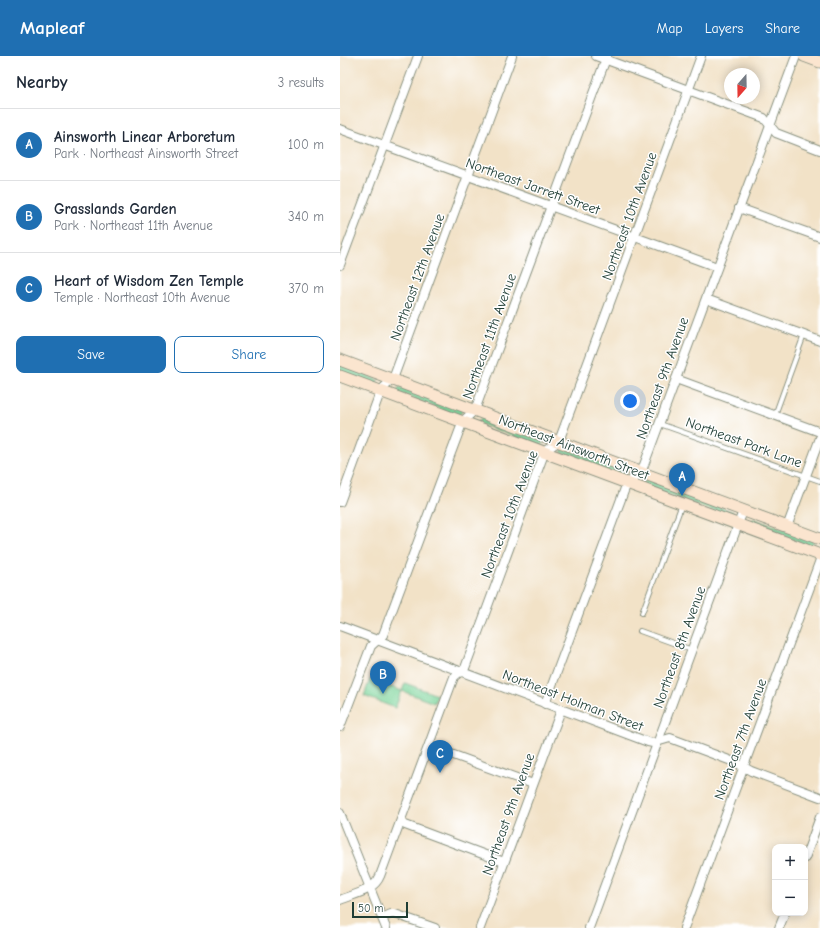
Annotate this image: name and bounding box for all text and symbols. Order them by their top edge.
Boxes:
text: Mapleaf [20,17,84,39]
text: Map [656,20,683,37]
text: Layers [705,20,743,37]
text: Share [765,20,800,37]
north arrow [724,68,760,104]
text: Nearby [16,73,67,92]
text: 3 results [278,75,324,90]
text: Ainsworth Linear Arboretum [54,128,235,146]
text: A [25,137,33,152]
text: 100 m [288,137,324,152]
text: Park · Northeast Ainsworth Street [54,146,238,161]
street label: Northeast 10th Avenue [598,150,661,283]
street label: Northeast Jarrett Street [463,154,603,219]
text: Grasslands Garden [54,200,177,218]
text: B [25,209,33,224]
text: 340 m [288,209,324,224]
street label: Northeast 12th Avenue [387,211,448,343]
text: Park · Northeast 11th Avenue [54,218,213,233]
street label: Northeast 11th Avenue [459,271,520,401]
text: Heart of Wisdom Zen Temple [54,272,244,290]
text: C [25,281,33,296]
text: 370 m [288,281,324,296]
text: Temple · Northeast 10th Avenue [54,290,230,305]
street label: Northeast 9th Avenue [632,315,692,442]
button: Save [16,336,166,373]
button: Share [174,336,324,373]
your location [620,391,640,411]
street label: Northeast Ainsworth Street [496,411,652,484]
street label: Northeast Park Lane [683,414,804,471]
street label: Northeast 10th Avenue [477,448,542,580]
pin: A [669,463,695,496]
street label: Northeast 8th Avenue [650,584,709,710]
pin: B [370,661,396,694]
street label: Northeast Holman Street [500,666,646,736]
street label: Northeast 7th Avenue [711,676,770,802]
pin: C [427,740,453,773]
street label: Northeast 9th Avenue [478,751,538,878]
map controls [772,844,808,916]
button: + [772,844,808,880]
button: − [772,880,808,916]
scale bar [352,900,408,919]
text: 50 m [358,902,383,915]

